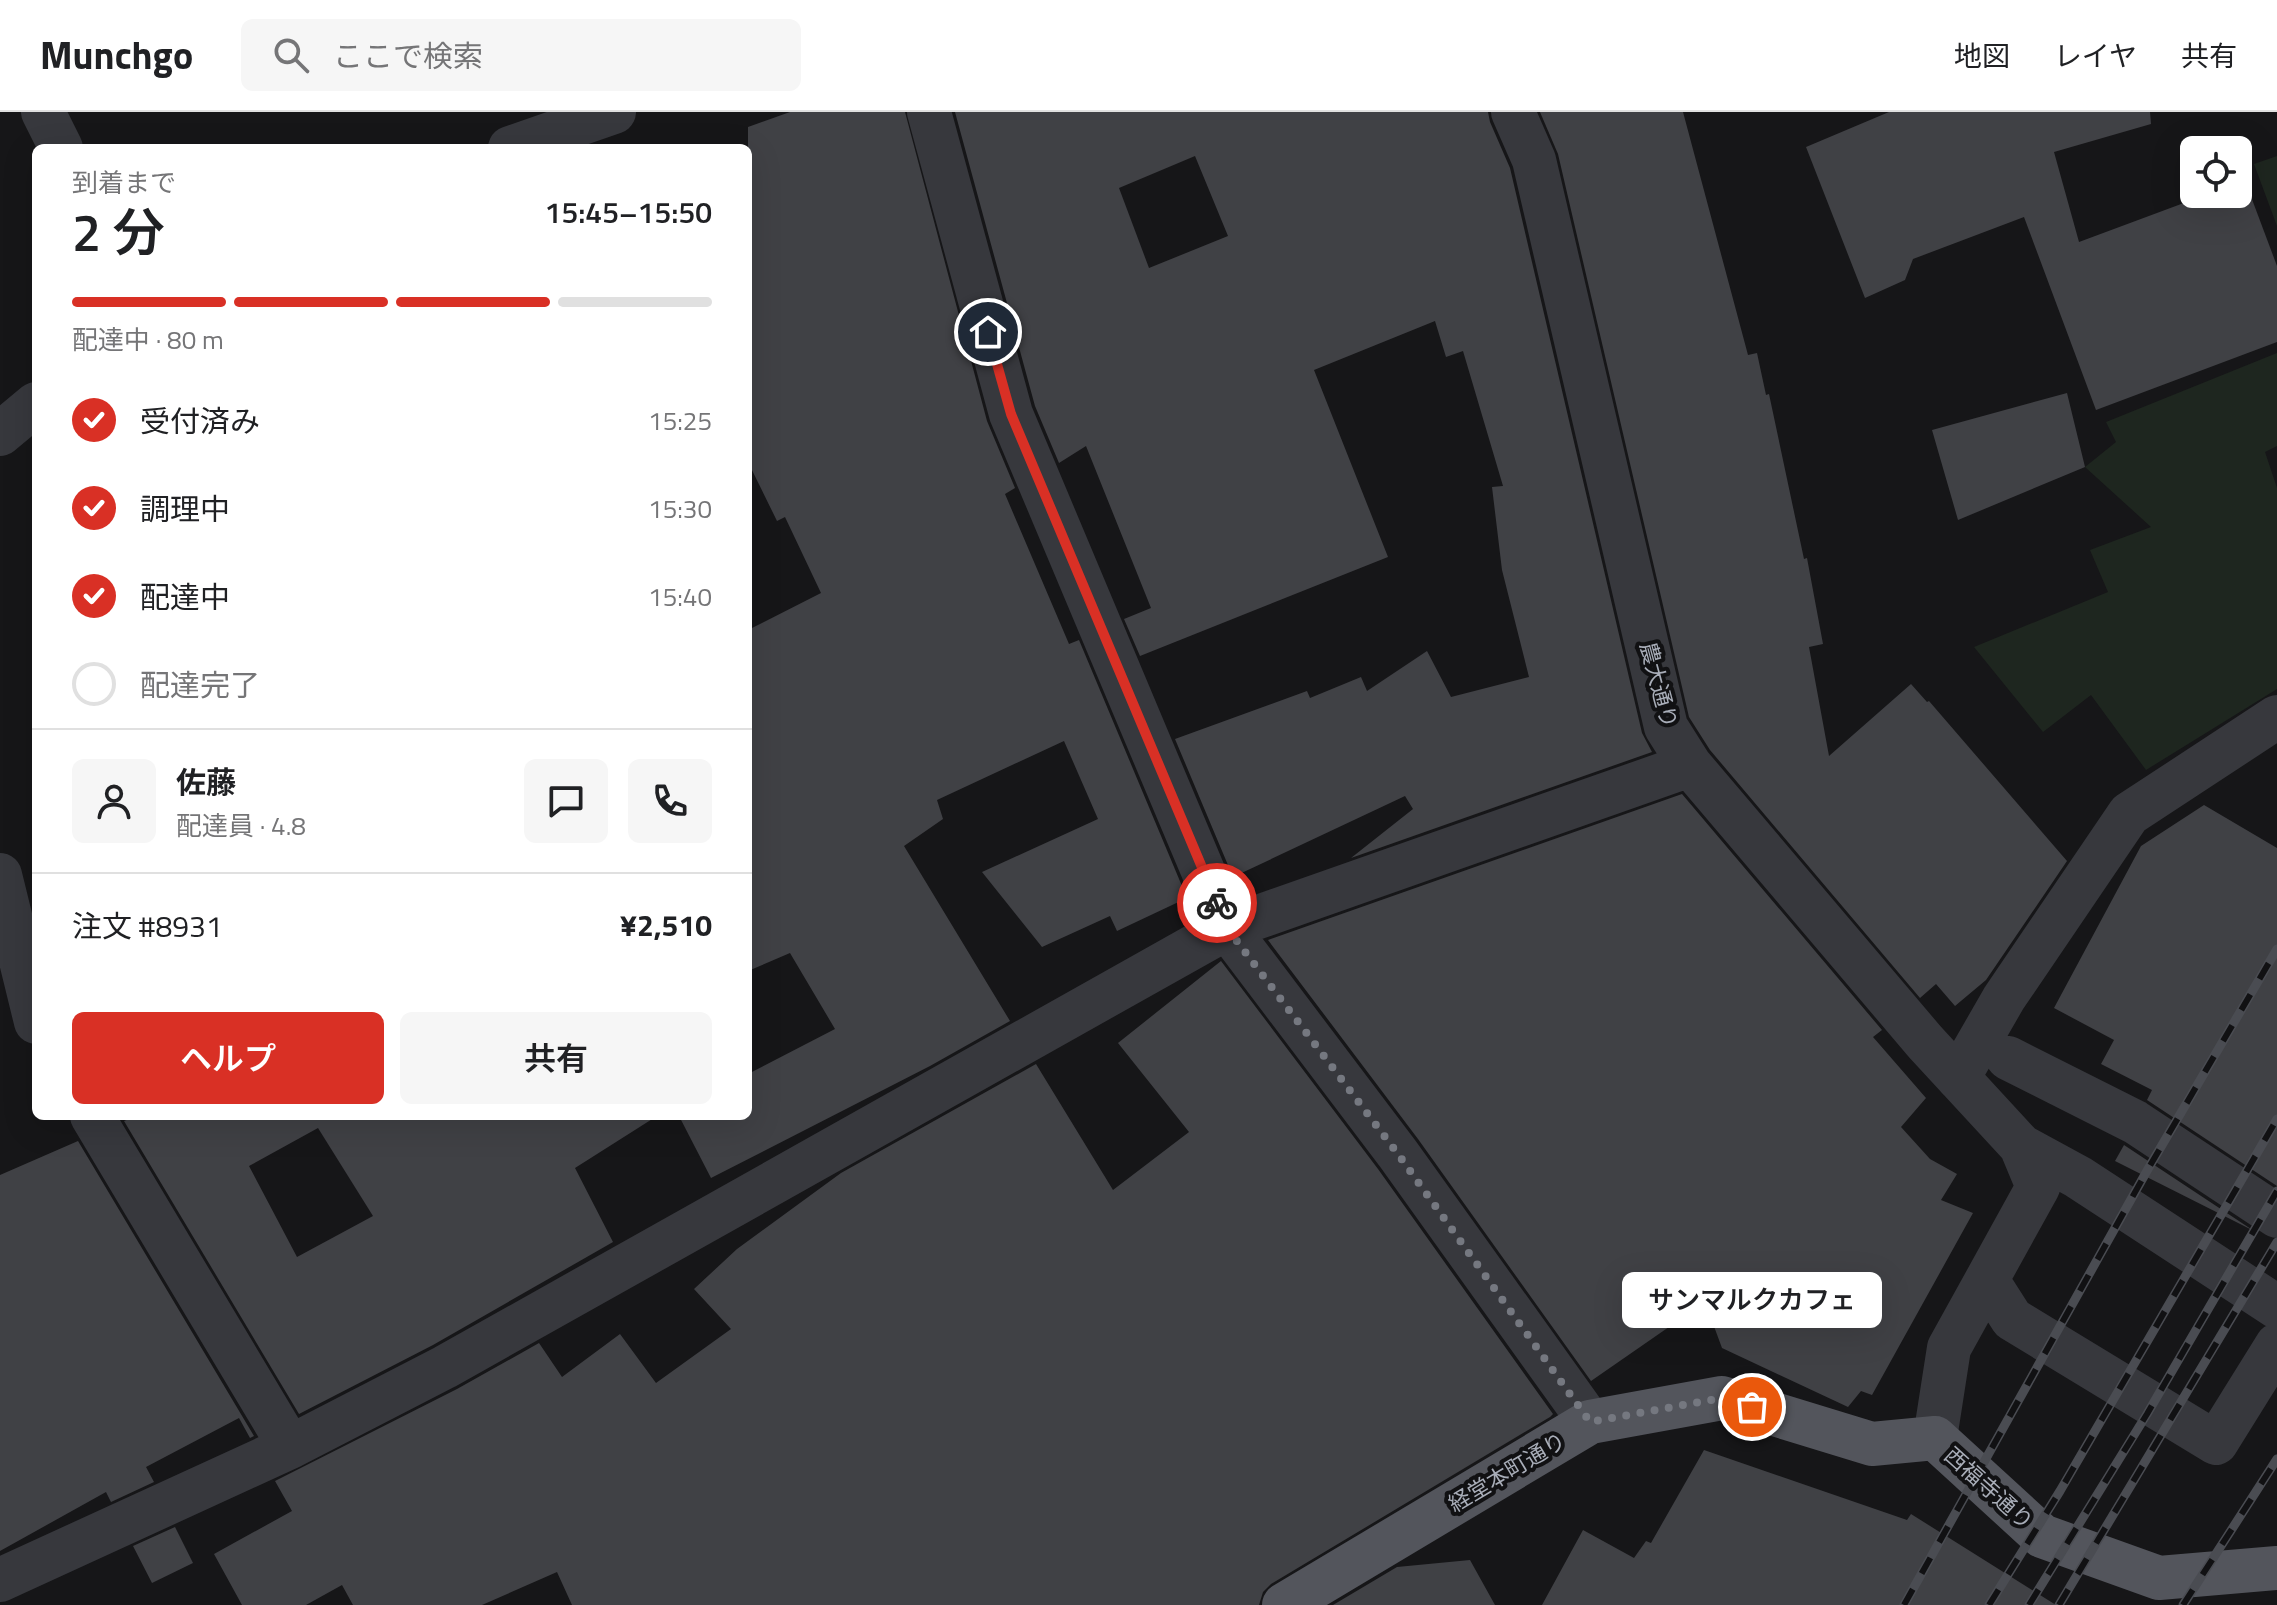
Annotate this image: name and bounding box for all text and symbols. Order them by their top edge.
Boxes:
search box [241,19,801,91]
text: Munchgo [40,26,193,84]
icon: search [269,33,313,77]
text: ここで検索 [333,33,483,79]
text: 地図 [1954,34,2010,77]
text: レイヤ [2054,34,2137,77]
text: 共有 [2181,34,2237,77]
map controls [2180,136,2252,208]
button: locate [2180,136,2252,208]
text: 到着まで [72,163,176,202]
text: 15:45–15:50 [545,189,712,235]
text: 2 分 [72,192,165,271]
pin [954,298,1022,366]
icon: home [966,310,1010,354]
text: 配達中 · 80 m [72,320,224,359]
icon: check [72,398,116,442]
text: 受付済み [140,398,260,444]
text: 15:25 [648,401,712,440]
icon: check [72,486,116,530]
text: 調理中 [140,486,230,532]
text: 15:30 [648,489,712,528]
icon: check [72,574,116,618]
text: 配達中 [140,574,230,620]
text: 15:40 [648,577,712,616]
street label: 農大通り [1631,638,1687,732]
text: 配達完了 [140,662,260,708]
button: person [72,759,156,843]
text: 佐藤 [176,759,236,805]
button: chat [524,759,608,843]
button: phone [628,759,712,843]
text: 配達員 · 4.8 [176,806,306,845]
courier [1177,863,1257,943]
icon: bike [1195,881,1239,925]
text: ¥2,510 [620,902,712,948]
text: 注文 #8931 [72,903,223,949]
button: ヘルプ [72,1012,384,1104]
button: 共有 [400,1012,712,1104]
callout: サンマルクカフェ [1622,1271,1882,1327]
text: サンマルクカフェ [1648,1280,1856,1319]
pin [1718,1373,1786,1441]
icon: bag [1730,1385,1774,1429]
street label: 経堂本町通り [1442,1423,1572,1521]
street label: 西福寺通り [1937,1439,2041,1537]

